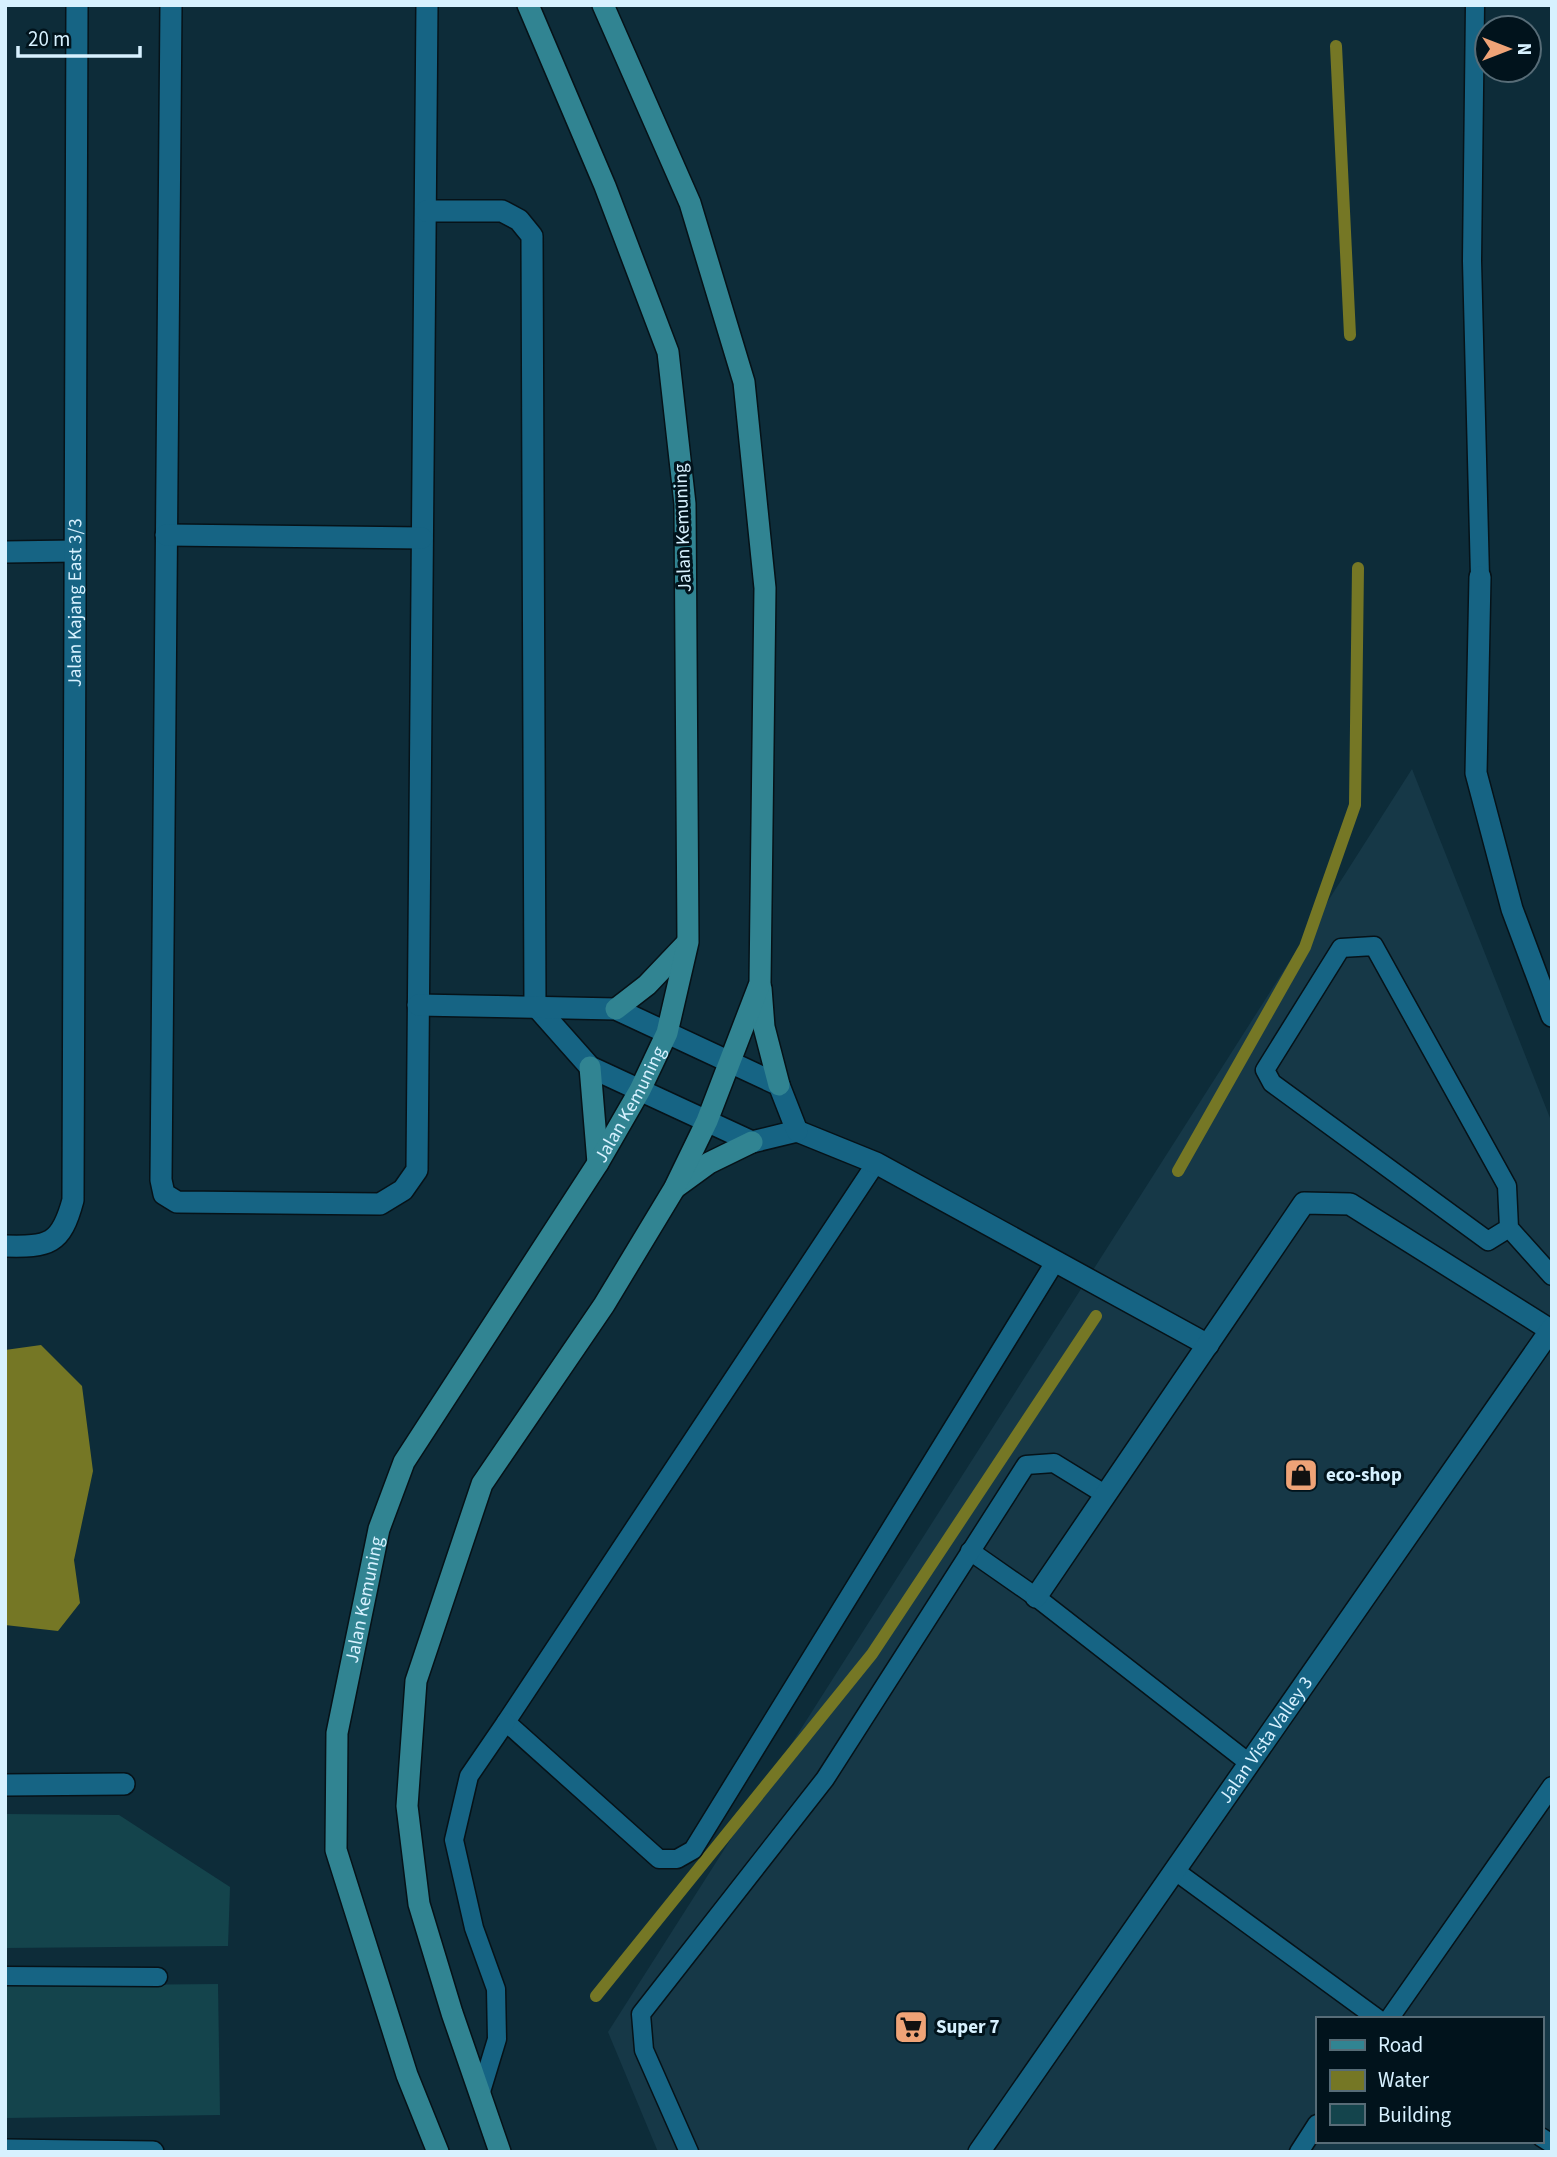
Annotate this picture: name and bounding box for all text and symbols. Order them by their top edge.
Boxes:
scale bar [18,14,140,58]
north arrow [1473,14,1543,84]
text: 20 m [28,24,70,54]
text: N [1510,43,1537,55]
street label: Jalan Kemuning [667,463,699,593]
street label: Jalan Kajang East 3/3 [61,518,89,687]
street label: Jalan Kemuning [588,1041,673,1168]
shop icon: eco-shop [1282,1456,1320,1494]
place label: eco-shop [1326,1462,1402,1489]
street label: Jalan Kemuning [338,1534,391,1666]
street label: Jalan Vista Valley 3 [1212,1671,1319,1809]
supermarket icon: Super 7 [892,2008,930,2046]
place label: Super 7 [936,2014,999,2041]
legend [1316,2017,1543,2143]
text: Road [1378,2030,1423,2060]
text: Water [1378,2065,1430,2095]
text: Building [1378,2100,1452,2130]

